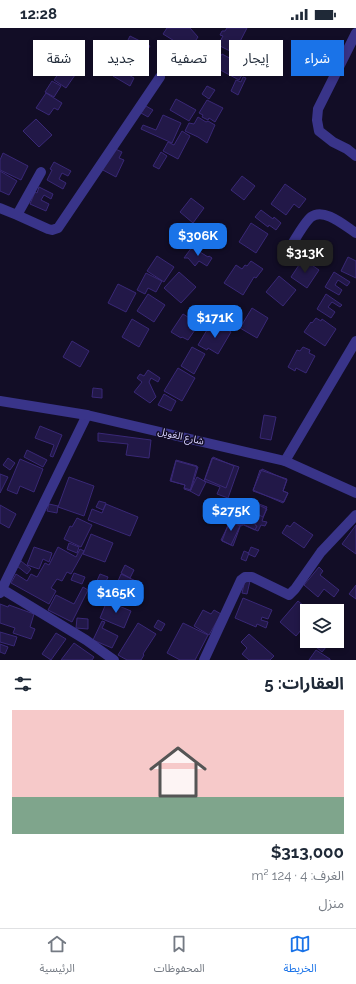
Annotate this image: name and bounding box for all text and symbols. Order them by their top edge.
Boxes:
text: 12:28 [20,5,57,23]
chip: شقة [33,40,85,76]
chip: جديد [93,40,149,76]
chip: تصفية [157,40,221,76]
chip: إيجار [229,40,283,76]
chip: شراء [291,40,344,76]
pin: $306K [170,223,226,257]
text: $306K [178,228,218,243]
pin: $313K [277,240,333,274]
text: $313K [286,245,324,260]
pin: $171K [187,305,243,339]
text: $171K [196,310,234,325]
street label: شارع الغويل [156,425,205,449]
pin: $275K [203,498,259,532]
text: $275K [212,503,250,518]
pin: $165K [88,580,144,614]
text: $165K [97,585,135,600]
map controls [300,604,344,648]
button: layers [300,604,344,648]
icon: filters [12,673,34,695]
text: العقارات: 5 [264,673,344,693]
icon: home [142,736,214,808]
text: $313,000 [271,842,344,862]
text: الغرف: 4 · 124 m² [251,868,344,883]
text: منزل [319,896,344,911]
tab: الرئيسية [39,933,75,980]
tab: المحفوظات [154,933,205,980]
tab: الخريطة [284,933,317,980]

